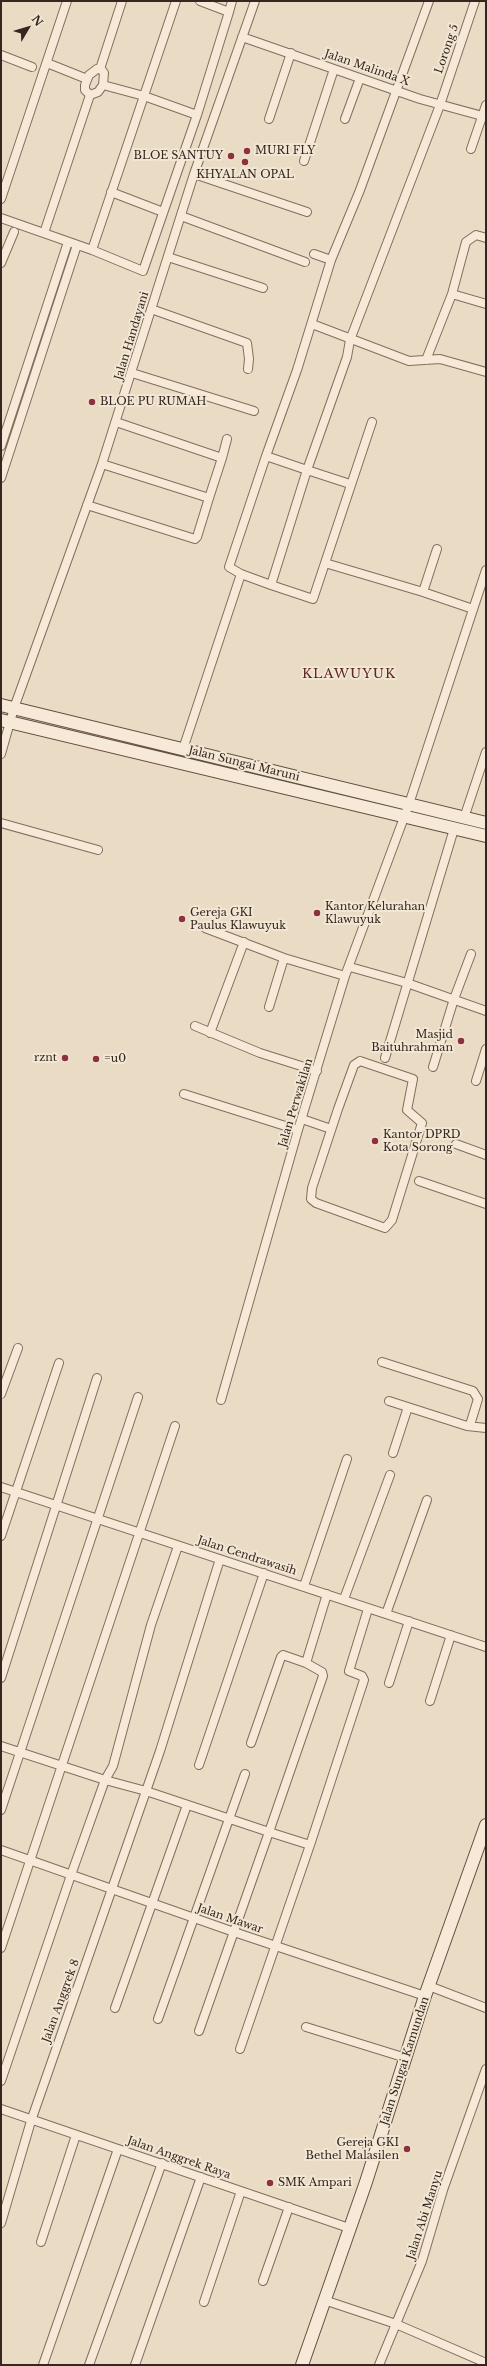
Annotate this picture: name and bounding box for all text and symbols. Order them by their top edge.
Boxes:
north arrow [8,8,48,48]
text: N [29,12,46,29]
street label: Lorong 5 [432,23,462,75]
street label: Jalan Malinda X [323,47,411,89]
place label: MURI FLY [255,144,315,158]
marker: MURI FLY [242,146,252,156]
place label: BLOE SANTUY [134,149,223,163]
marker: BLOE SANTUY [226,151,236,161]
marker: KHYALAN OPAL [240,157,250,167]
place label: KHYALAN OPAL [196,168,294,182]
street label: Jalan Handayani [112,290,152,382]
place label: BLOE PU RUMAH [100,395,206,409]
marker: BLOE PU RUMAH [87,397,97,407]
district label: KLAWUYUK [302,666,396,682]
street label: Jalan Sungai Maruni [187,744,301,784]
place label: Kantor Kelurahan Klawuyuk [325,900,425,926]
place label: Gereja GKI Paulus Klawuyuk [190,906,286,932]
marker: Kantor Kelurahan Klawuyuk [312,908,322,918]
marker: Gereja GKI Paulus Klawuyuk [177,914,187,924]
place label: Masjid Baituhrahman [371,1028,453,1054]
marker: Masjid Baituhrahman [456,1036,466,1046]
place label: rznt [34,1051,57,1065]
place label: =u0 [104,1052,126,1066]
marker: rznt [60,1053,70,1063]
marker: =u0 [91,1054,101,1064]
street label: Jalan Perwakilan [276,1057,316,1149]
place label: Kantor DPRD Kota Sorong [383,1128,461,1154]
marker: Kantor DPRD Kota Sorong [370,1136,380,1146]
street label: Jalan Cendrawasih [196,1534,298,1578]
street label: Jalan Mawar [195,1902,265,1936]
street label: Jalan Anggrek 8 [40,1958,82,2044]
street label: Jalan Sungai Kamundan [378,1995,432,2127]
street label: Jalan Anggrek Raya [125,2134,233,2182]
place label: Gereja GKI Bethel Malasilen [306,2136,399,2162]
marker: Gereja GKI Bethel Malasilen [402,2144,412,2154]
street label: Jalan Abi Manyu [404,2169,446,2261]
place label: SMK Ampari [278,2176,352,2190]
marker: SMK Ampari [265,2178,275,2188]

